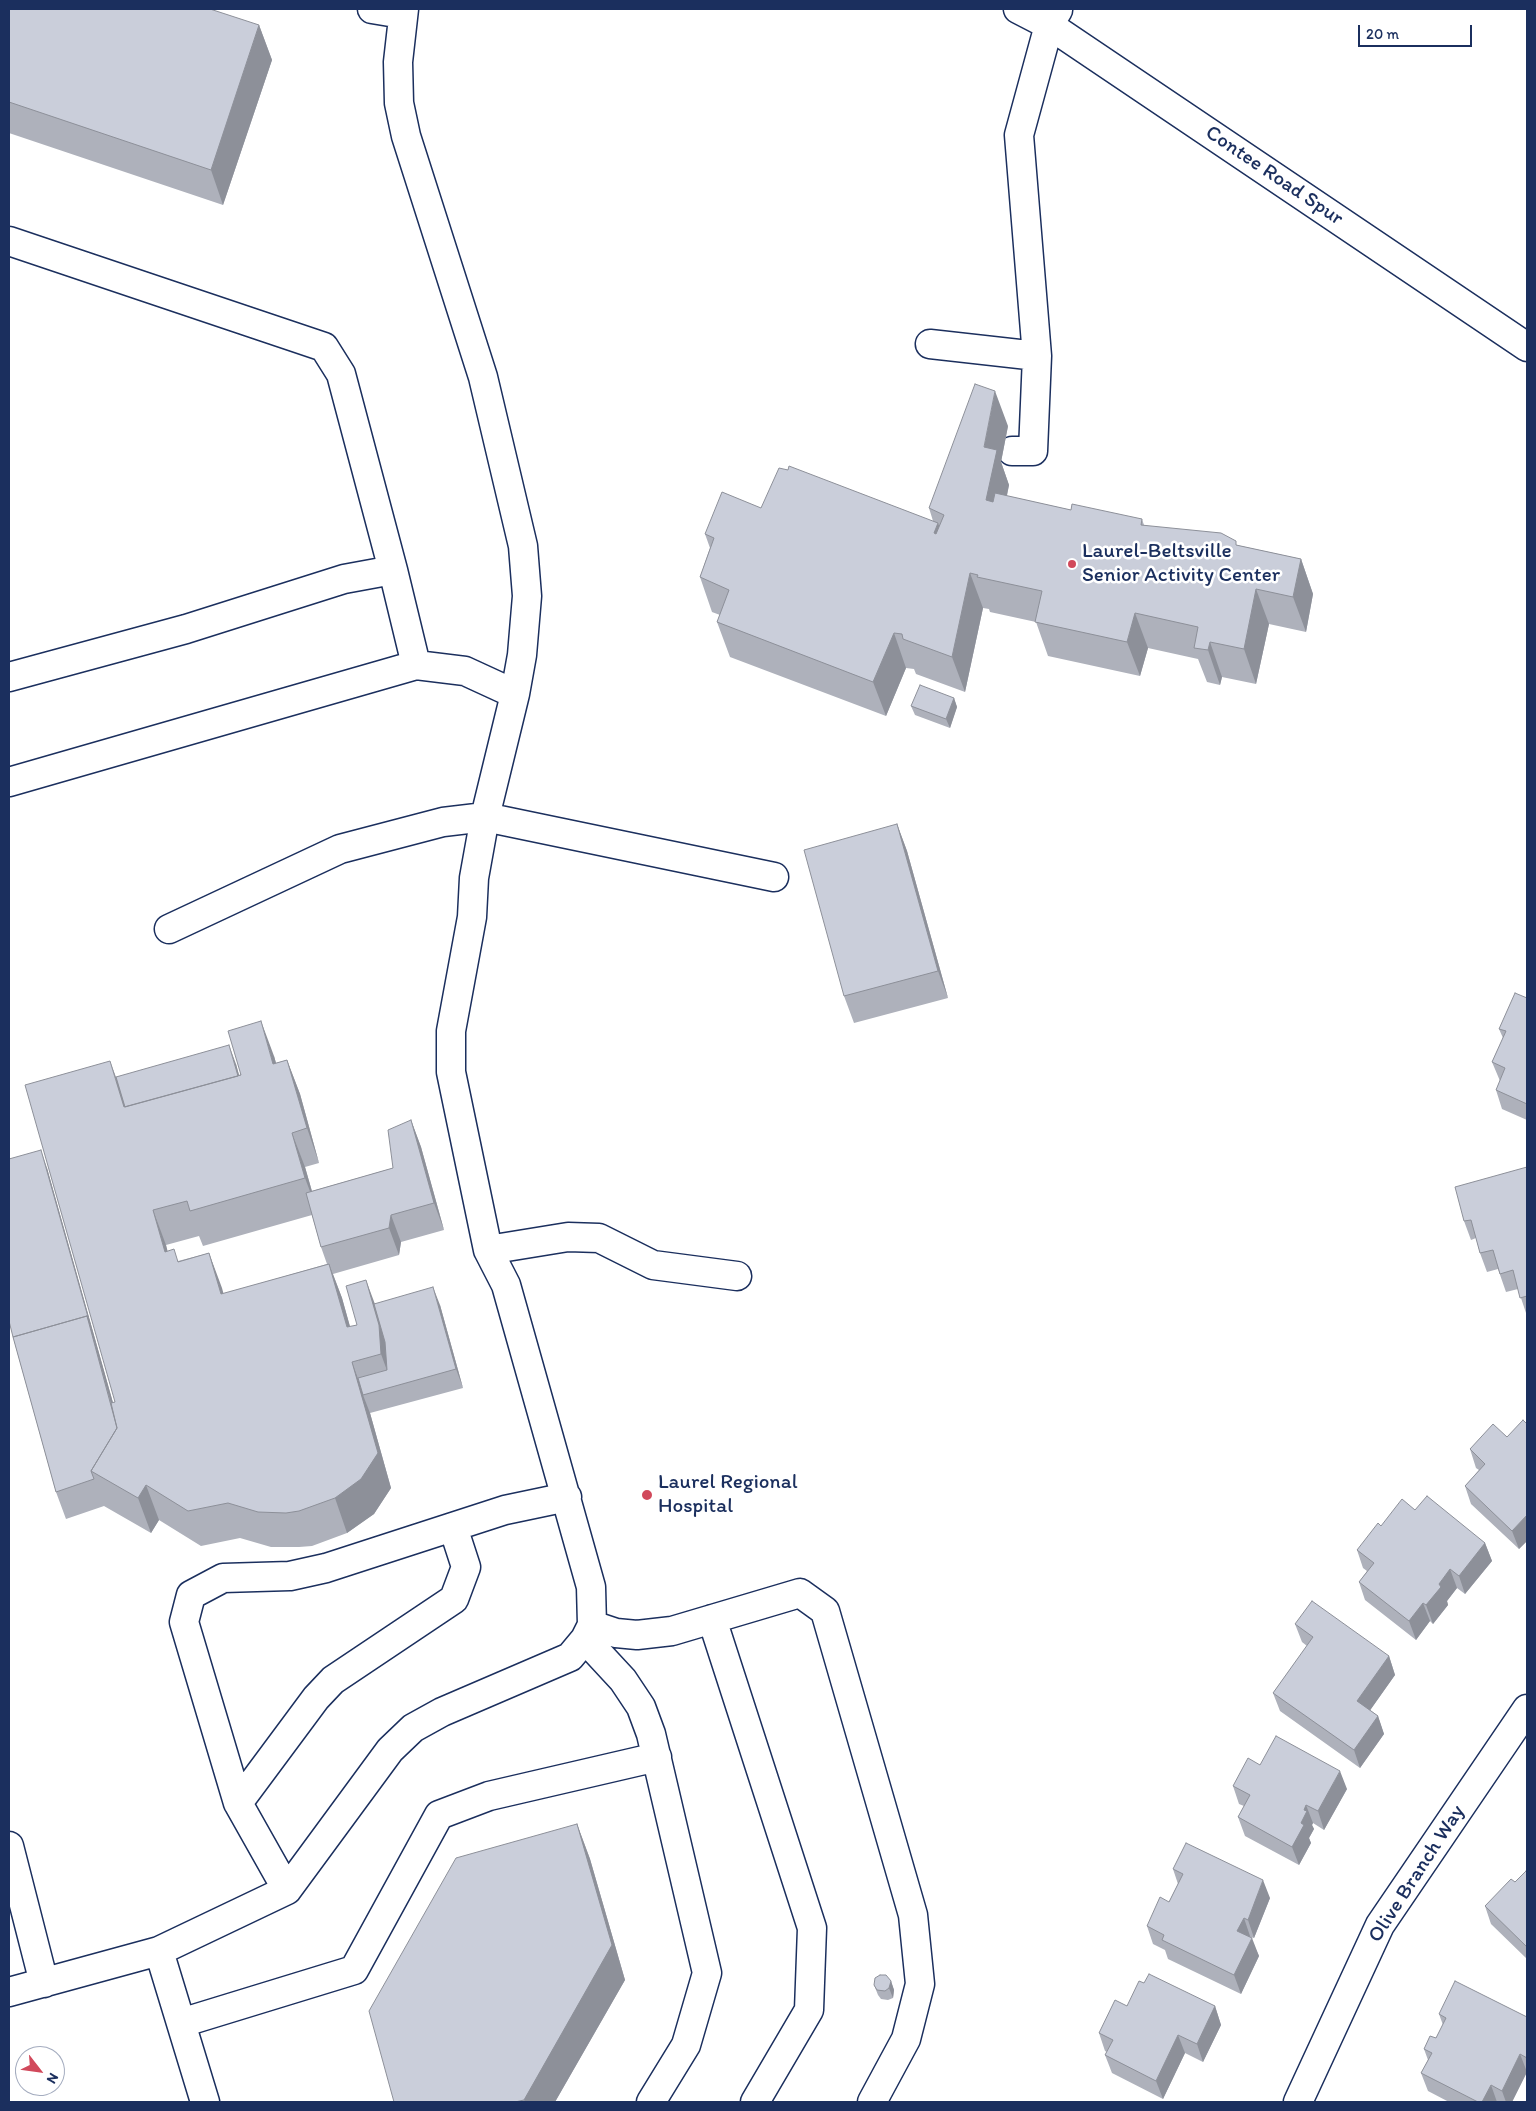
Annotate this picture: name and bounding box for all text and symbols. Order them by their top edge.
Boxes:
scale bar [1361,15,1475,47]
text: 20 m [1366,25,1399,43]
street label: Contee Road Spur [1200,120,1348,232]
place label: Laurel-Beltsville Senior Activity Center [1082,539,1280,589]
marker: Laurel-Beltsville Senior Activity Center [1066,558,1078,570]
place label: Laurel Regional Hospital [658,1470,798,1520]
marker: Laurel Regional Hospital [640,1488,654,1502]
street label: Olive Branch Way [1363,1801,1471,1947]
north arrow [15,2046,65,2096]
text: N [43,2070,62,2087]

